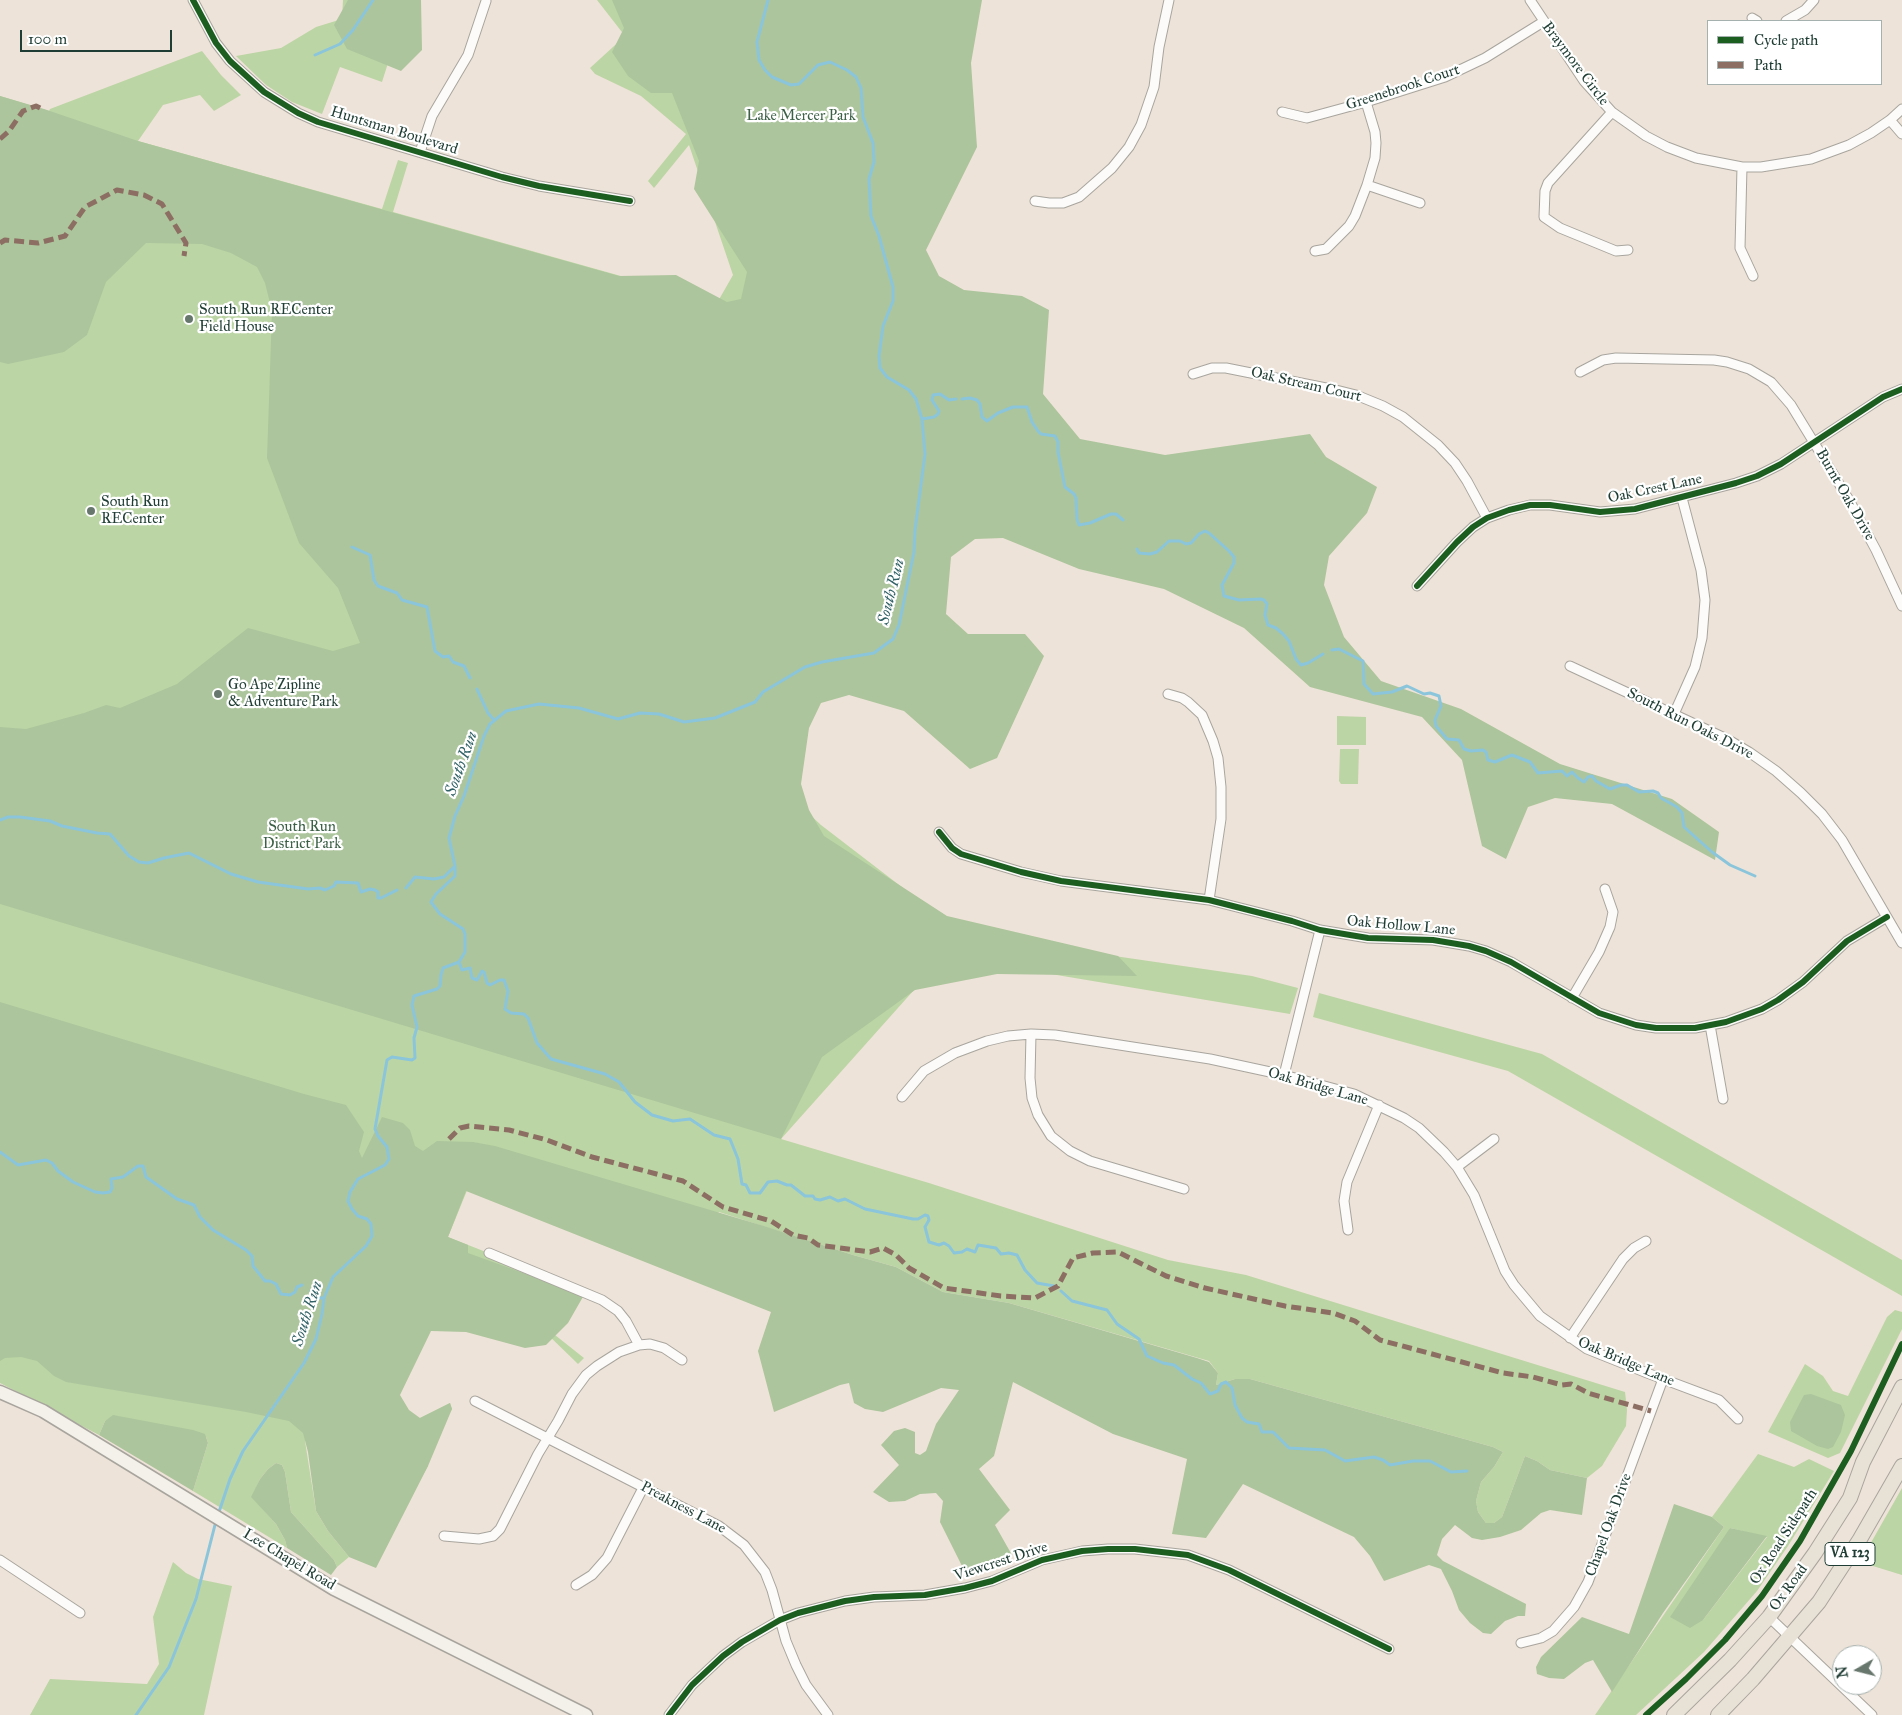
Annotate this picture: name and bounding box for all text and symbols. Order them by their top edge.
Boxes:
street label: Braymore Circle [1538,19,1612,109]
scale bar [22,20,175,52]
legend [1707,20,1882,85]
text: 100 m [28,30,67,48]
text: Cycle path [1754,31,1818,49]
text: Path [1754,56,1782,74]
street label: Greenebrook Court [1344,61,1462,115]
street label: Huntsman Boulevard [328,103,460,159]
park label: Lake Mercer Park [746,107,856,125]
place label: South Run RECenter Field House [199,301,333,336]
marker: South Run RECenter Field House [183,313,195,325]
street label: Oak Stream Court [1249,364,1363,406]
street label: Burnt Oak Drive [1812,446,1878,544]
street label: Oak Crest Lane [1606,470,1704,508]
place label: South Run RECenter [101,493,169,528]
marker: South Run RECenter [85,505,97,517]
water label: South Run [875,557,909,627]
place label: Go Ape Zipline & Adventure Park [228,676,338,711]
street label: South Run Oaks Drive [1624,684,1756,764]
marker: Go Ape Zipline & Adventure Park [212,688,224,700]
water label: South Run [442,729,482,799]
park label: South Run District Park [263,818,341,853]
street label: Oak Hollow Lane [1346,912,1456,940]
street label: Oak Bridge Lane [1266,1064,1370,1110]
water label: South Run [289,1279,327,1349]
street label: Oak Bridge Lane [1575,1334,1677,1390]
street label: Chapel Oak Drive [1582,1471,1636,1579]
street label: Preakness Lane [637,1478,729,1538]
street label: Ox Road Sidepath [1746,1486,1822,1588]
street label: Lee Chapel Road [239,1525,339,1595]
street label: Viewcrest Drive [952,1538,1050,1586]
road number: VA 123 [1825,1542,1875,1566]
street label: Ox Road [1766,1561,1812,1615]
north arrow [1832,1645,1882,1695]
text: N [1833,1665,1852,1679]

